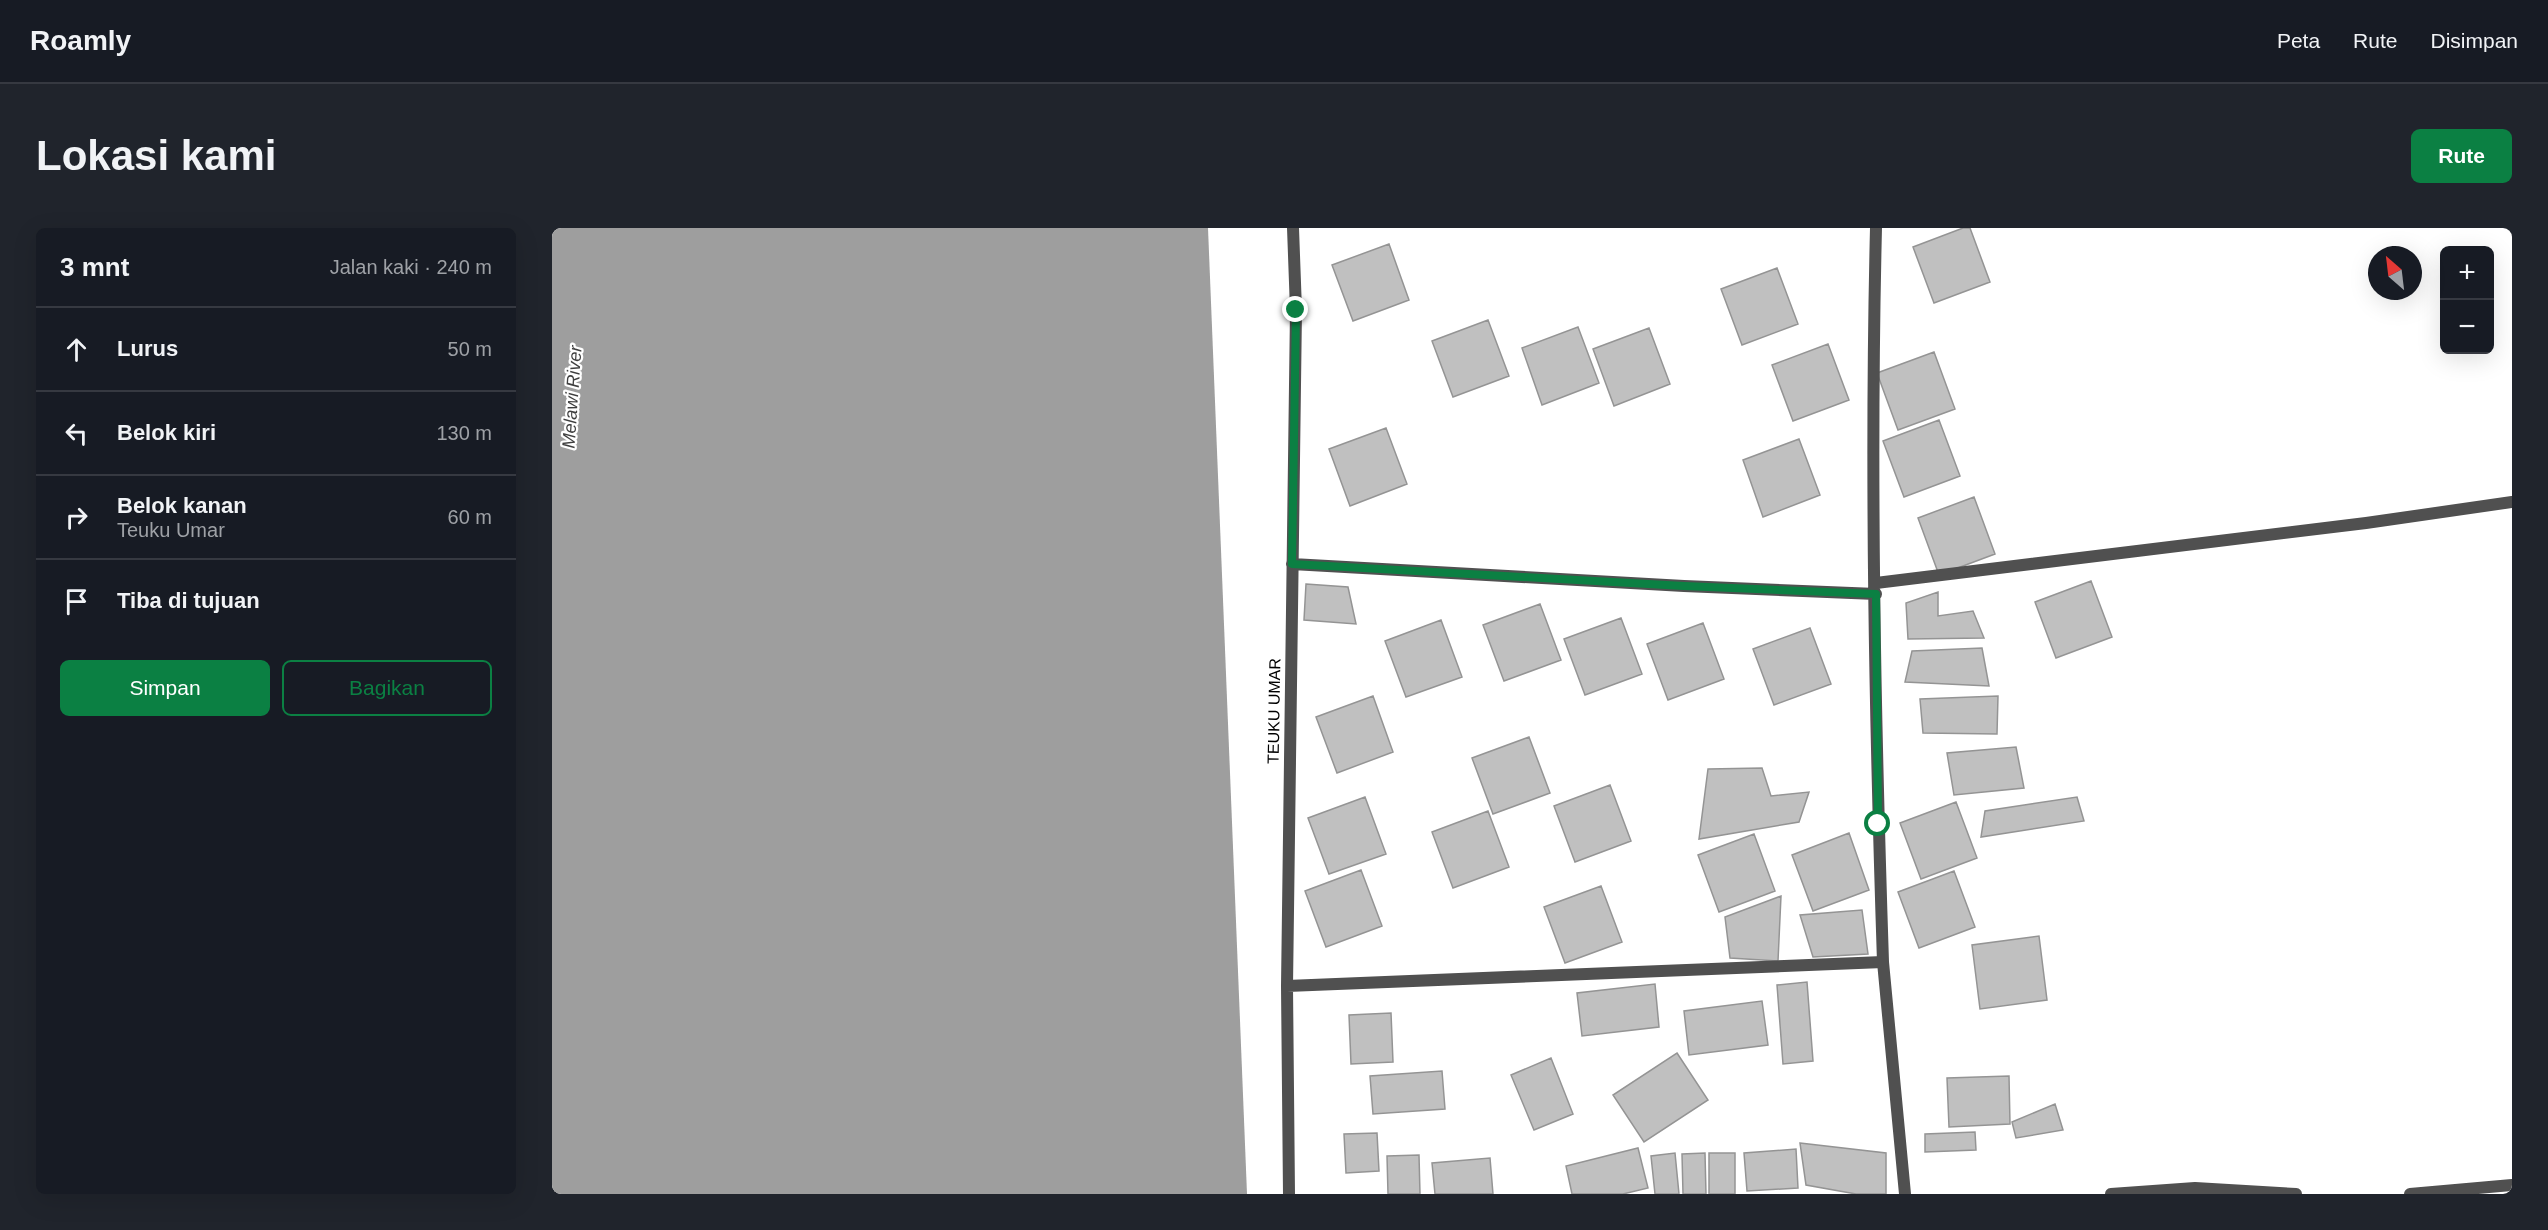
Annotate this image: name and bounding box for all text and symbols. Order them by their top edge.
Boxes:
text: Roamly [30,25,131,56]
text: Peta [2277,29,2320,52]
text: Rute [2353,29,2397,52]
text: Disimpan [2430,29,2518,52]
button: Rute [2411,129,2512,183]
text: Lokasi kami [36,132,276,179]
north arrow [2368,246,2422,300]
map controls [2440,246,2494,354]
button: + [2440,246,2494,300]
text: 3 mnt [60,252,129,282]
text: Jalan kaki · 240 m [330,256,492,278]
route end [1282,296,1308,322]
button: − [2440,300,2494,354]
icon: ahead [60,333,93,366]
text: Lurus [117,336,178,361]
text: 50 m [448,338,492,360]
water label: Melawi River [558,344,586,449]
icon: left [60,417,93,450]
text: Belok kiri [117,420,216,445]
text: 130 m [436,422,492,444]
text: Belok kanan [117,493,247,518]
icon: right [60,501,93,534]
text: 60 m [448,506,492,528]
text: Teuku Umar [117,519,225,541]
icon: arrive [60,585,93,618]
text: Tiba di tujuan [117,588,260,613]
street label: TEUKU UMAR [1265,658,1283,764]
button: Simpan [60,660,270,716]
button: Bagikan [282,660,492,716]
route start [1864,810,1890,836]

